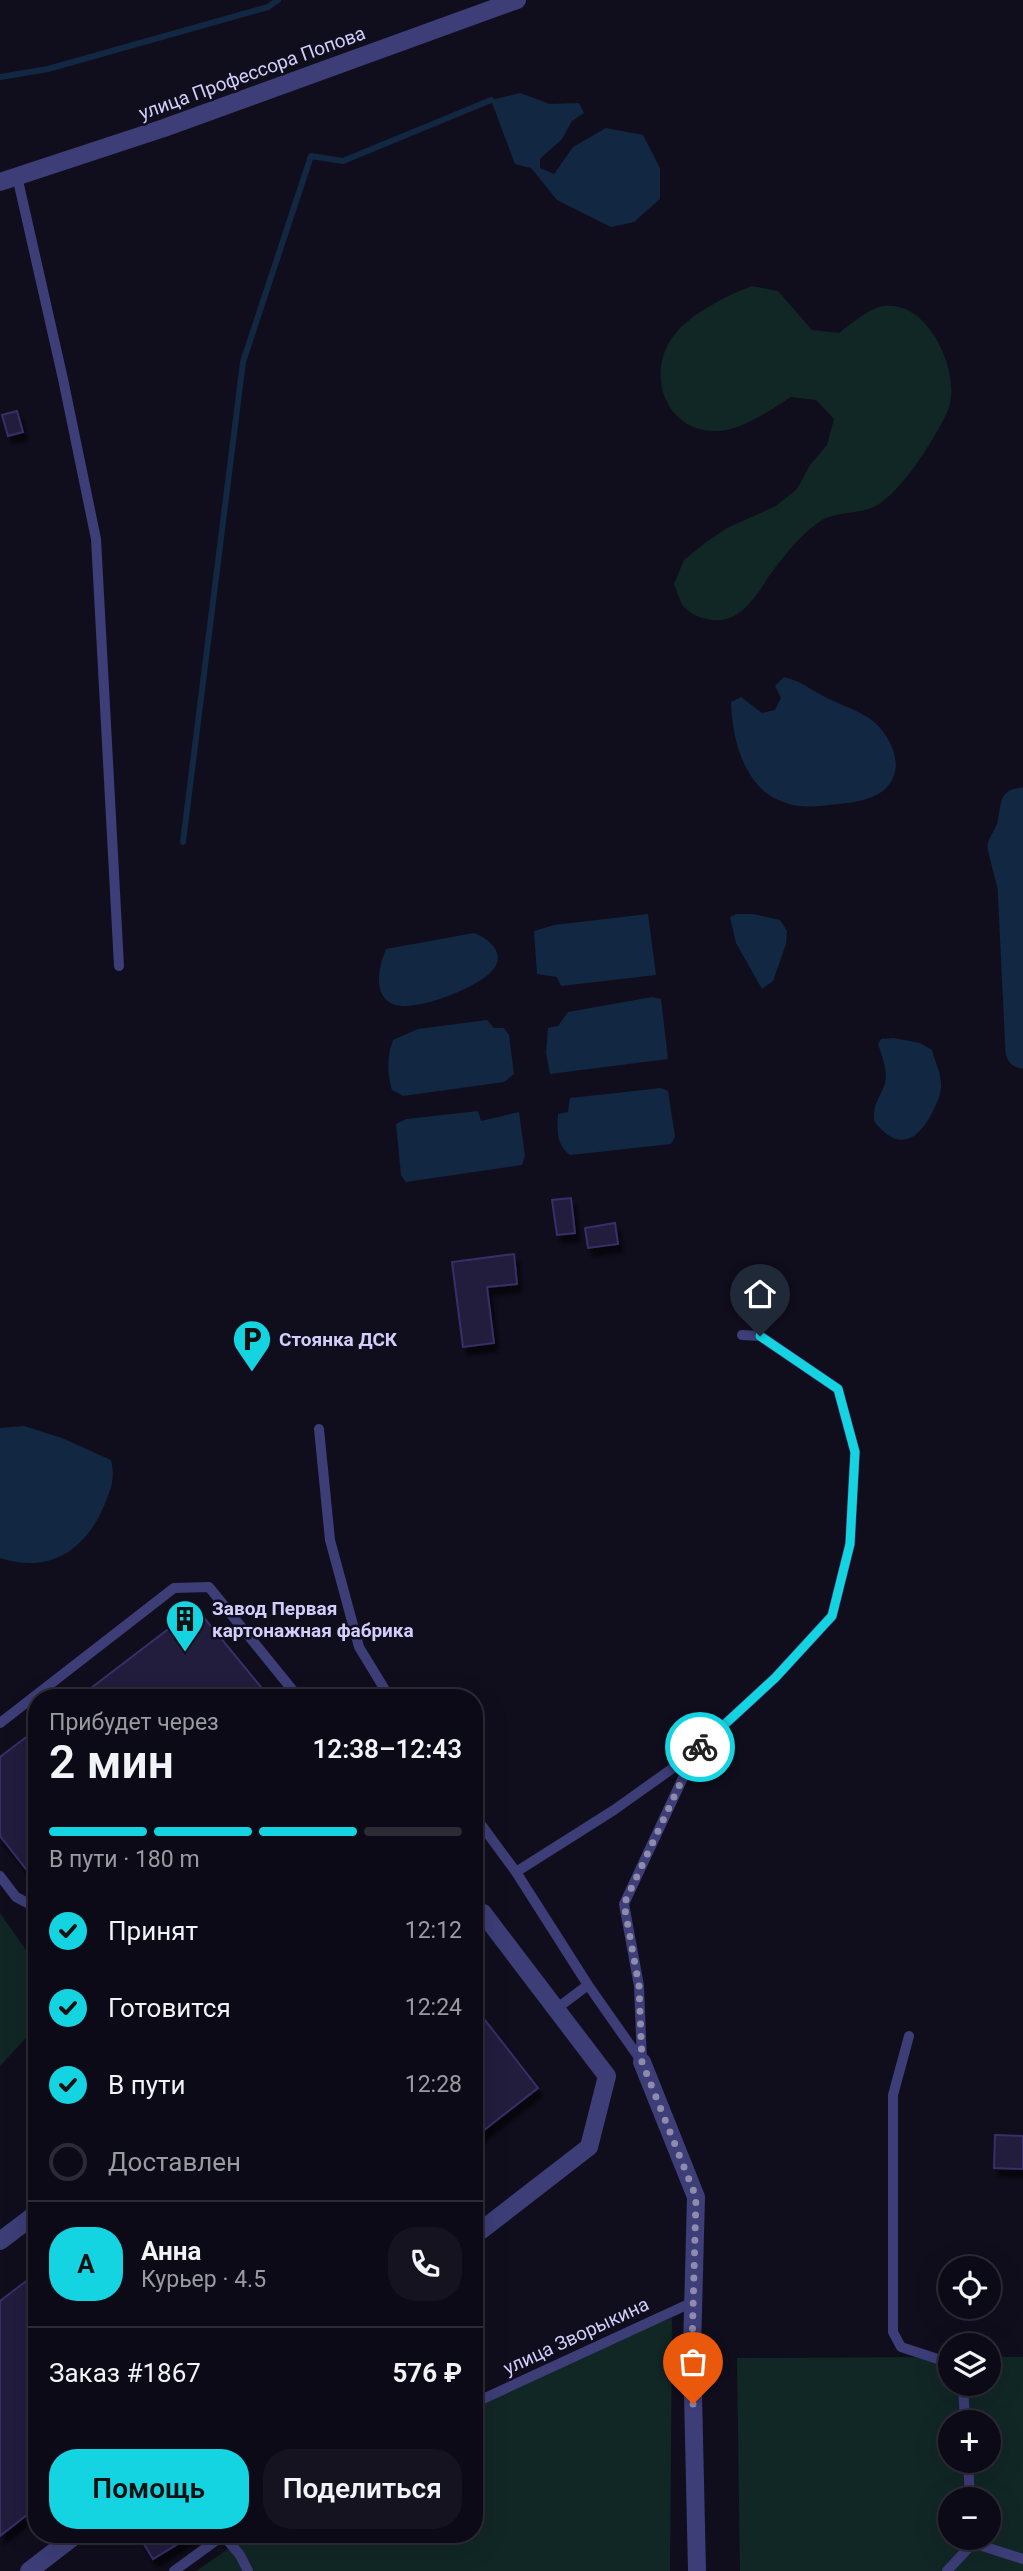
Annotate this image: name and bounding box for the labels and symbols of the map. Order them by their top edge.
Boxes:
street label: улица Профессора Попова [135,21,369,125]
pin [730,1264,790,1336]
parking icon: Стоянка ДСК [231,1318,273,1373]
place label: Стоянка ДСК [279,1328,398,1351]
place label: Завод Первая картонажная фабрика [212,1597,414,1642]
building icon: Завод Первая картонажная фабрика [164,1598,206,1653]
courier [665,1712,735,1782]
street label: улица Зворыкина [500,2292,652,2380]
pin [663,2332,723,2404]

